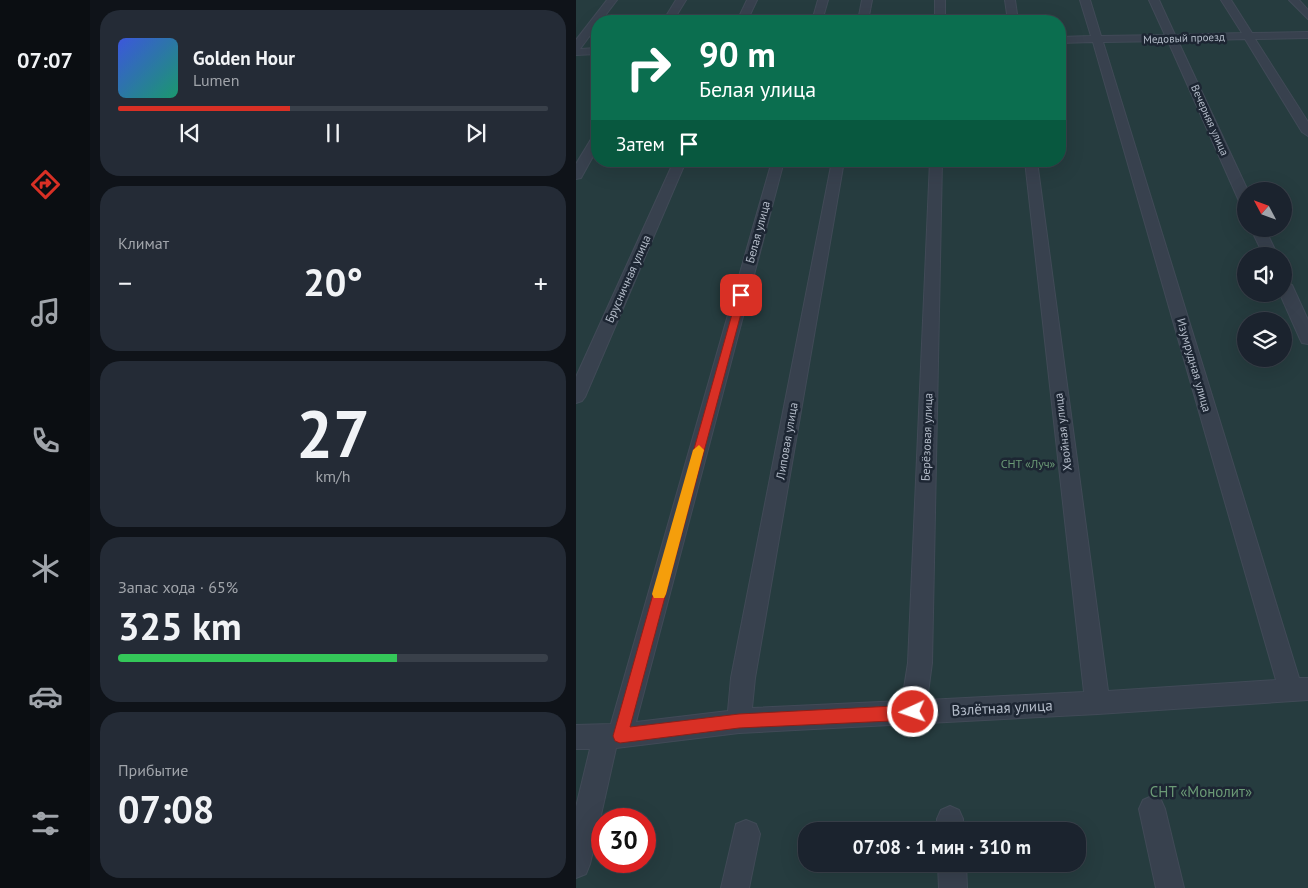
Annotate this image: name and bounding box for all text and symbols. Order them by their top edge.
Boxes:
street label: Медовый проезд [1143,30,1225,46]
text: 90 m [699,31,776,77]
icon: right [616,35,681,100]
text: 07:07 [17,46,73,74]
text: Golden Hour [193,46,295,70]
text: Lumen [193,70,239,90]
text: Белая улица [699,75,816,103]
street label: Вечерняя улица [1188,82,1232,158]
icon: previous [176,119,204,147]
icon: pause [319,119,347,147]
icon: next [462,119,490,147]
icon: arrive [675,130,703,158]
text: Затем [616,132,665,156]
icon: directions [28,167,63,202]
north arrow [1237,182,1292,238]
map controls [1237,182,1292,367]
street label: Белая улица [742,199,773,265]
street label: Брусничная улица [601,232,654,325]
text: Климат [118,233,169,253]
button: sound [1237,247,1292,302]
text: 20° [303,257,363,306]
text: − [118,264,132,301]
text: + [534,264,548,301]
pin [720,274,762,316]
icon: arrive [727,281,755,309]
icon: music [28,295,63,330]
button: layers [1237,312,1292,367]
street label: Изумрудная улица [1174,316,1215,414]
text: 27 [296,391,370,475]
street label: Хвойная улица [1050,392,1075,472]
street label: Берёзовая улица [917,393,936,481]
street label: Липовая улица [772,401,801,482]
icon: phone [28,423,63,458]
park label: СНТ «Луч» [1001,456,1056,471]
text: km/h [315,466,351,486]
icon: climate [28,551,63,586]
text: Запас хода · 65% [118,577,238,597]
text: 325 km [118,601,242,650]
icon: car [28,679,63,714]
position arrow [886,685,938,737]
street label: Взлётная улица [951,695,1053,720]
text: Прибытие [118,760,188,780]
park label: СНТ «Монолит» [1150,782,1252,801]
text: 07:08 [118,784,214,833]
icon: filters [28,806,63,841]
speed limit sign: 30 [591,808,656,873]
text: 07:08 · 1 мин · 310 m [853,835,1031,859]

